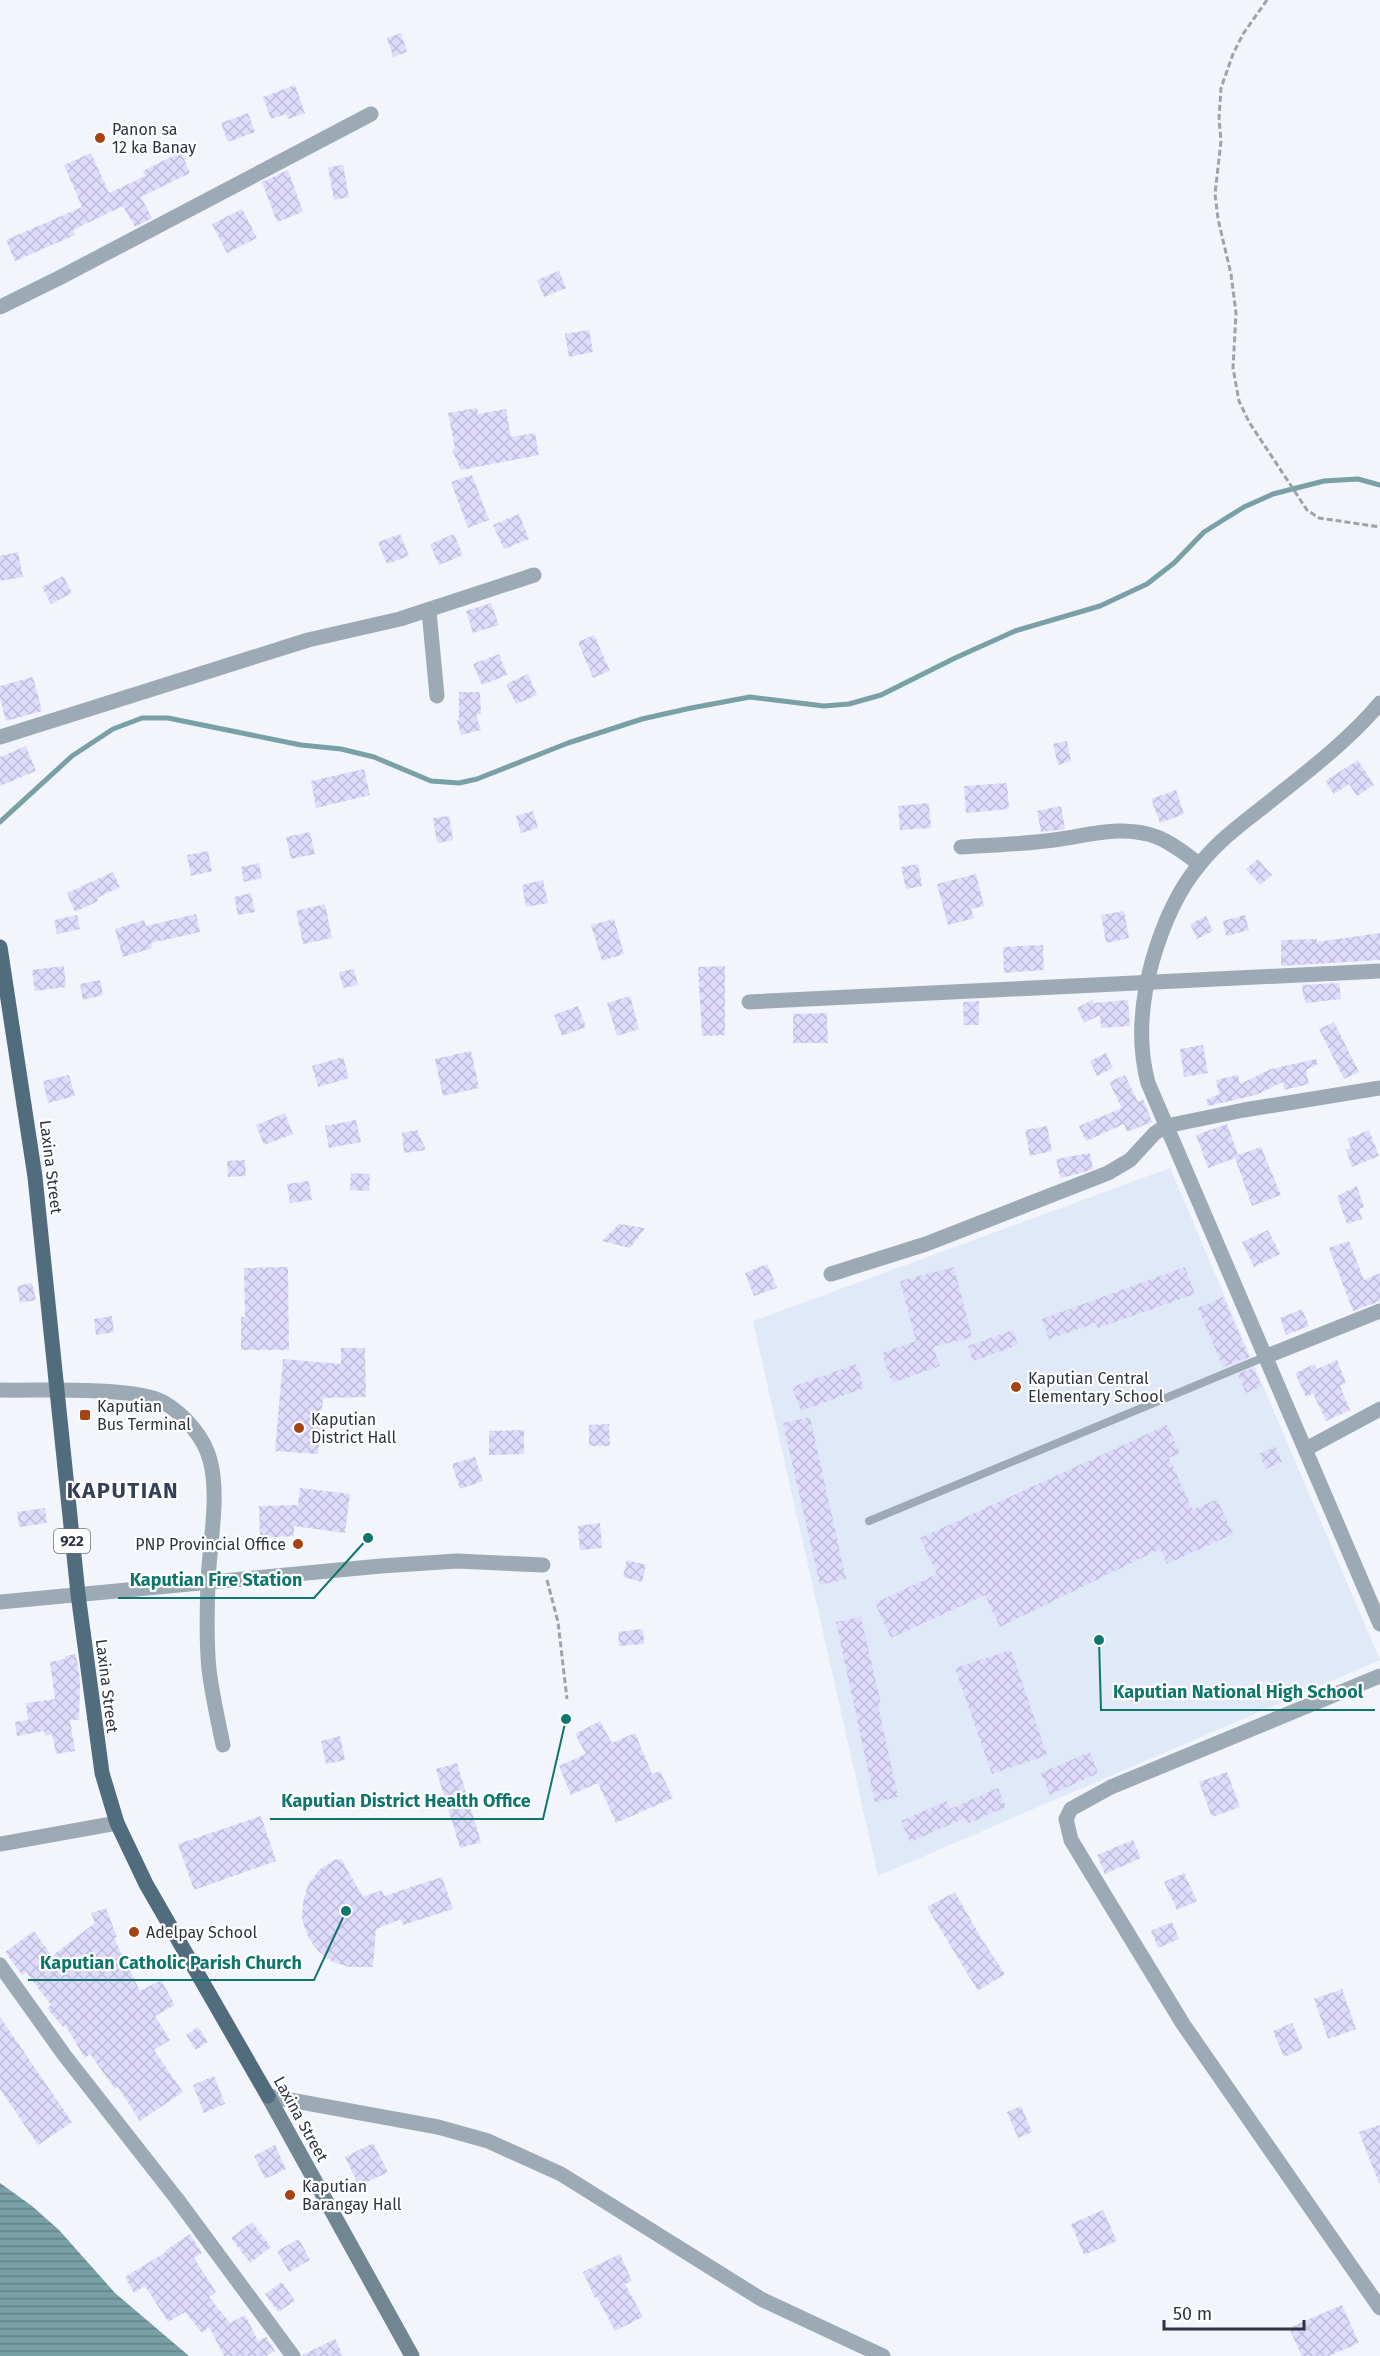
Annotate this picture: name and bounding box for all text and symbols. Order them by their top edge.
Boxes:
place label: Panon sa 12 ka Banay [112,120,196,157]
marker: Panon sa 12 ka Banay [93,131,107,145]
street label: Laxina Street [36,1119,66,1215]
place label: Kaputian Central Elementary School [1028,1369,1164,1406]
marker: Kaputian Central Elementary School [1009,1380,1023,1394]
place label: Kaputian Bus Terminal [97,1397,191,1434]
marker: Kaputian Bus Terminal [78,1408,92,1422]
place label: Kaputian District Hall [311,1410,397,1447]
marker: Kaputian District Hall [292,1421,306,1435]
district label: KAPUTIAN [67,1477,179,1504]
road number: 922 [54,1529,90,1553]
place label: PNP Provincial Office [135,1535,286,1554]
marker: PNP Provincial Office [291,1537,305,1551]
callout: Kaputian Fire Station [118,1562,314,1598]
text: Kaputian Fire Station [130,1569,302,1591]
street label: Laxina Street [92,1638,122,1734]
callout: Kaputian National High School [1101,1674,1375,1710]
text: Kaputian National High School [1113,1681,1364,1703]
callout: Kaputian District Health Office [270,1783,543,1819]
text: Kaputian District Health Office [281,1790,531,1812]
place label: Adelpay School [146,1923,257,1942]
marker: Adelpay School [127,1925,141,1939]
callout: Kaputian Catholic Parish Church [28,1944,314,1980]
text: Kaputian Catholic Parish Church [40,1952,302,1974]
street label: Laxina Street [270,2073,332,2165]
place label: Kaputian Barangay Hall [302,2177,402,2214]
marker: Kaputian Barangay Hall [283,2188,297,2202]
scale bar [1164,2293,1304,2331]
text: 50 m [1173,2303,1212,2325]

